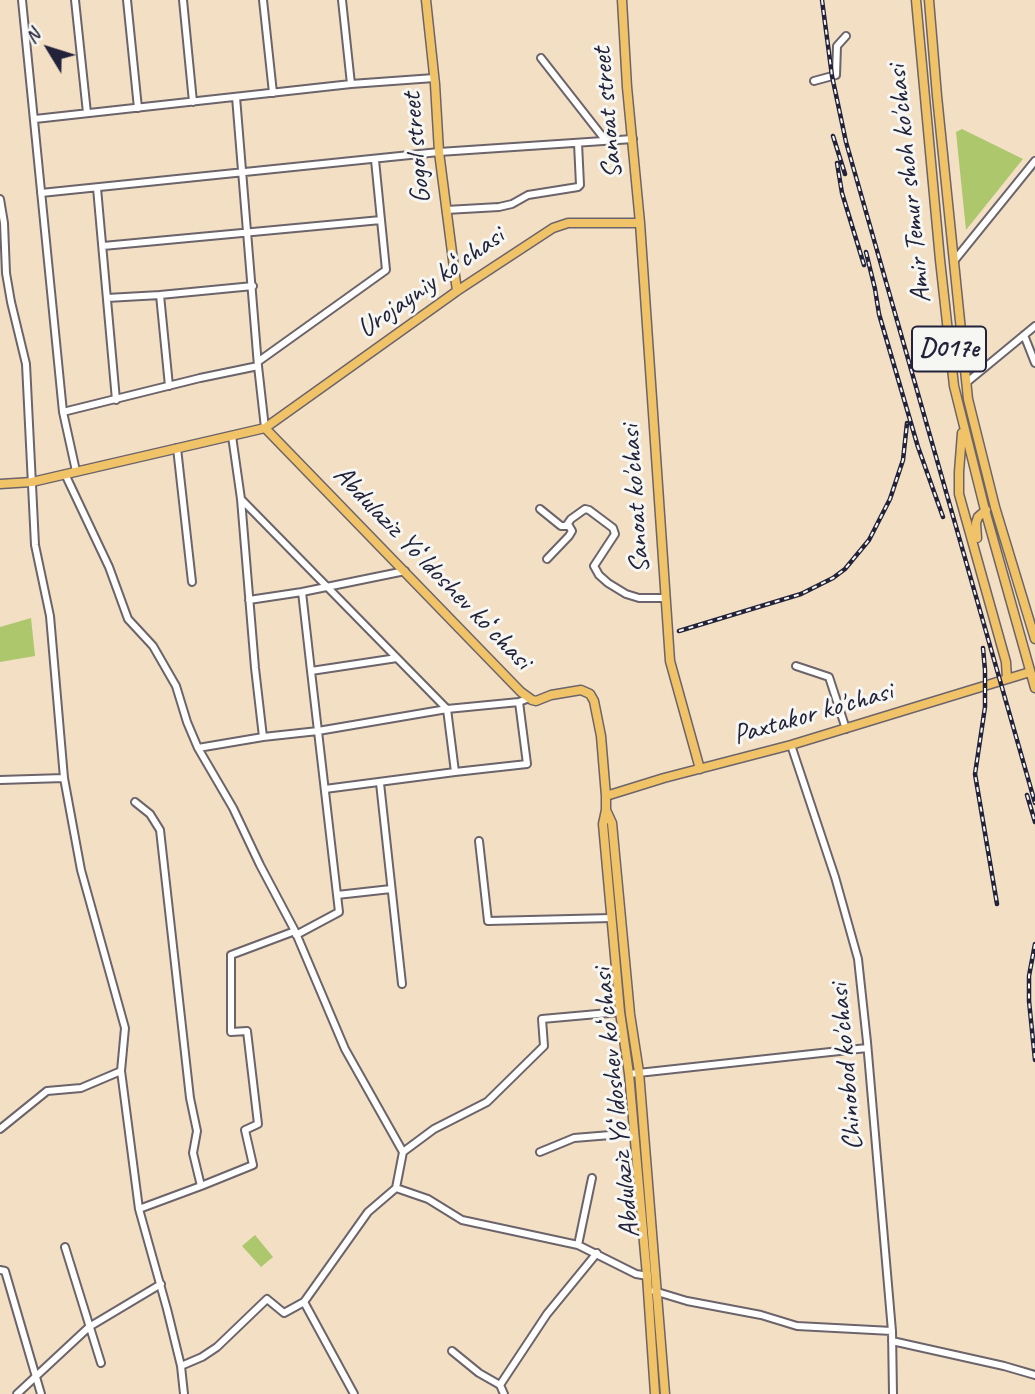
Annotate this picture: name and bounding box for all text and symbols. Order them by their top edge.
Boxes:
north arrow [14,14,84,84]
text: N [19,24,46,48]
street label: Sanoat street [586,46,630,180]
street label: Amir Temur shoh ko'chasi [881,63,939,305]
street label: Gogol street [395,91,439,205]
street label: Urоjayniy koʻchasi [351,220,511,346]
road number: D017e [912,326,986,372]
street label: Sanoat ko'chasi [614,424,658,574]
street label: Abdulaziz Yoʻldoshev koʻchasi [326,459,538,677]
street label: Paxtakor ko'chasi [729,675,897,753]
street label: Abdulaziz Yoʻldoshev koʻchasi [586,966,648,1240]
street label: Chinobod ko'chasi [823,982,871,1152]

